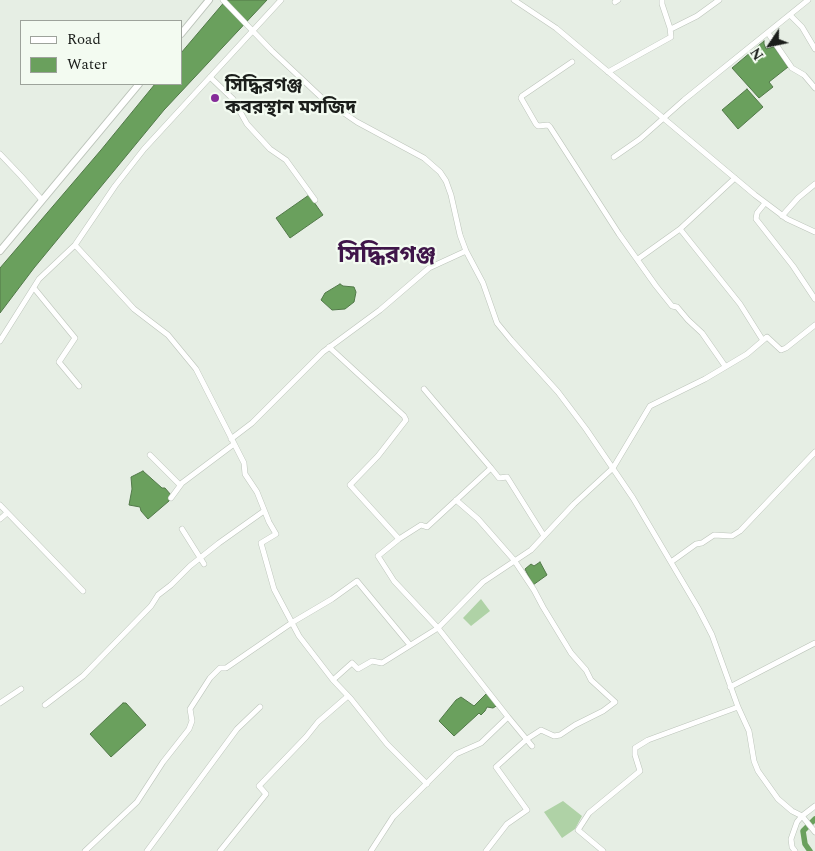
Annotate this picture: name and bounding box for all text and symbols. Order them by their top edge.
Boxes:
legend [20,20,182,85]
north arrow [745,20,795,70]
text: Road [67,28,101,51]
text: N [745,43,769,64]
text: Water [67,53,107,76]
place label: সিদ্ধিরগঞ্জ কবরস্থান মসজিদ [225,76,356,120]
marker: সিদ্ধিরগঞ্জ কবরস্থান মসজিদ [209,92,221,104]
district label: সিদ্ধিরগঞ্জ [338,243,436,271]

